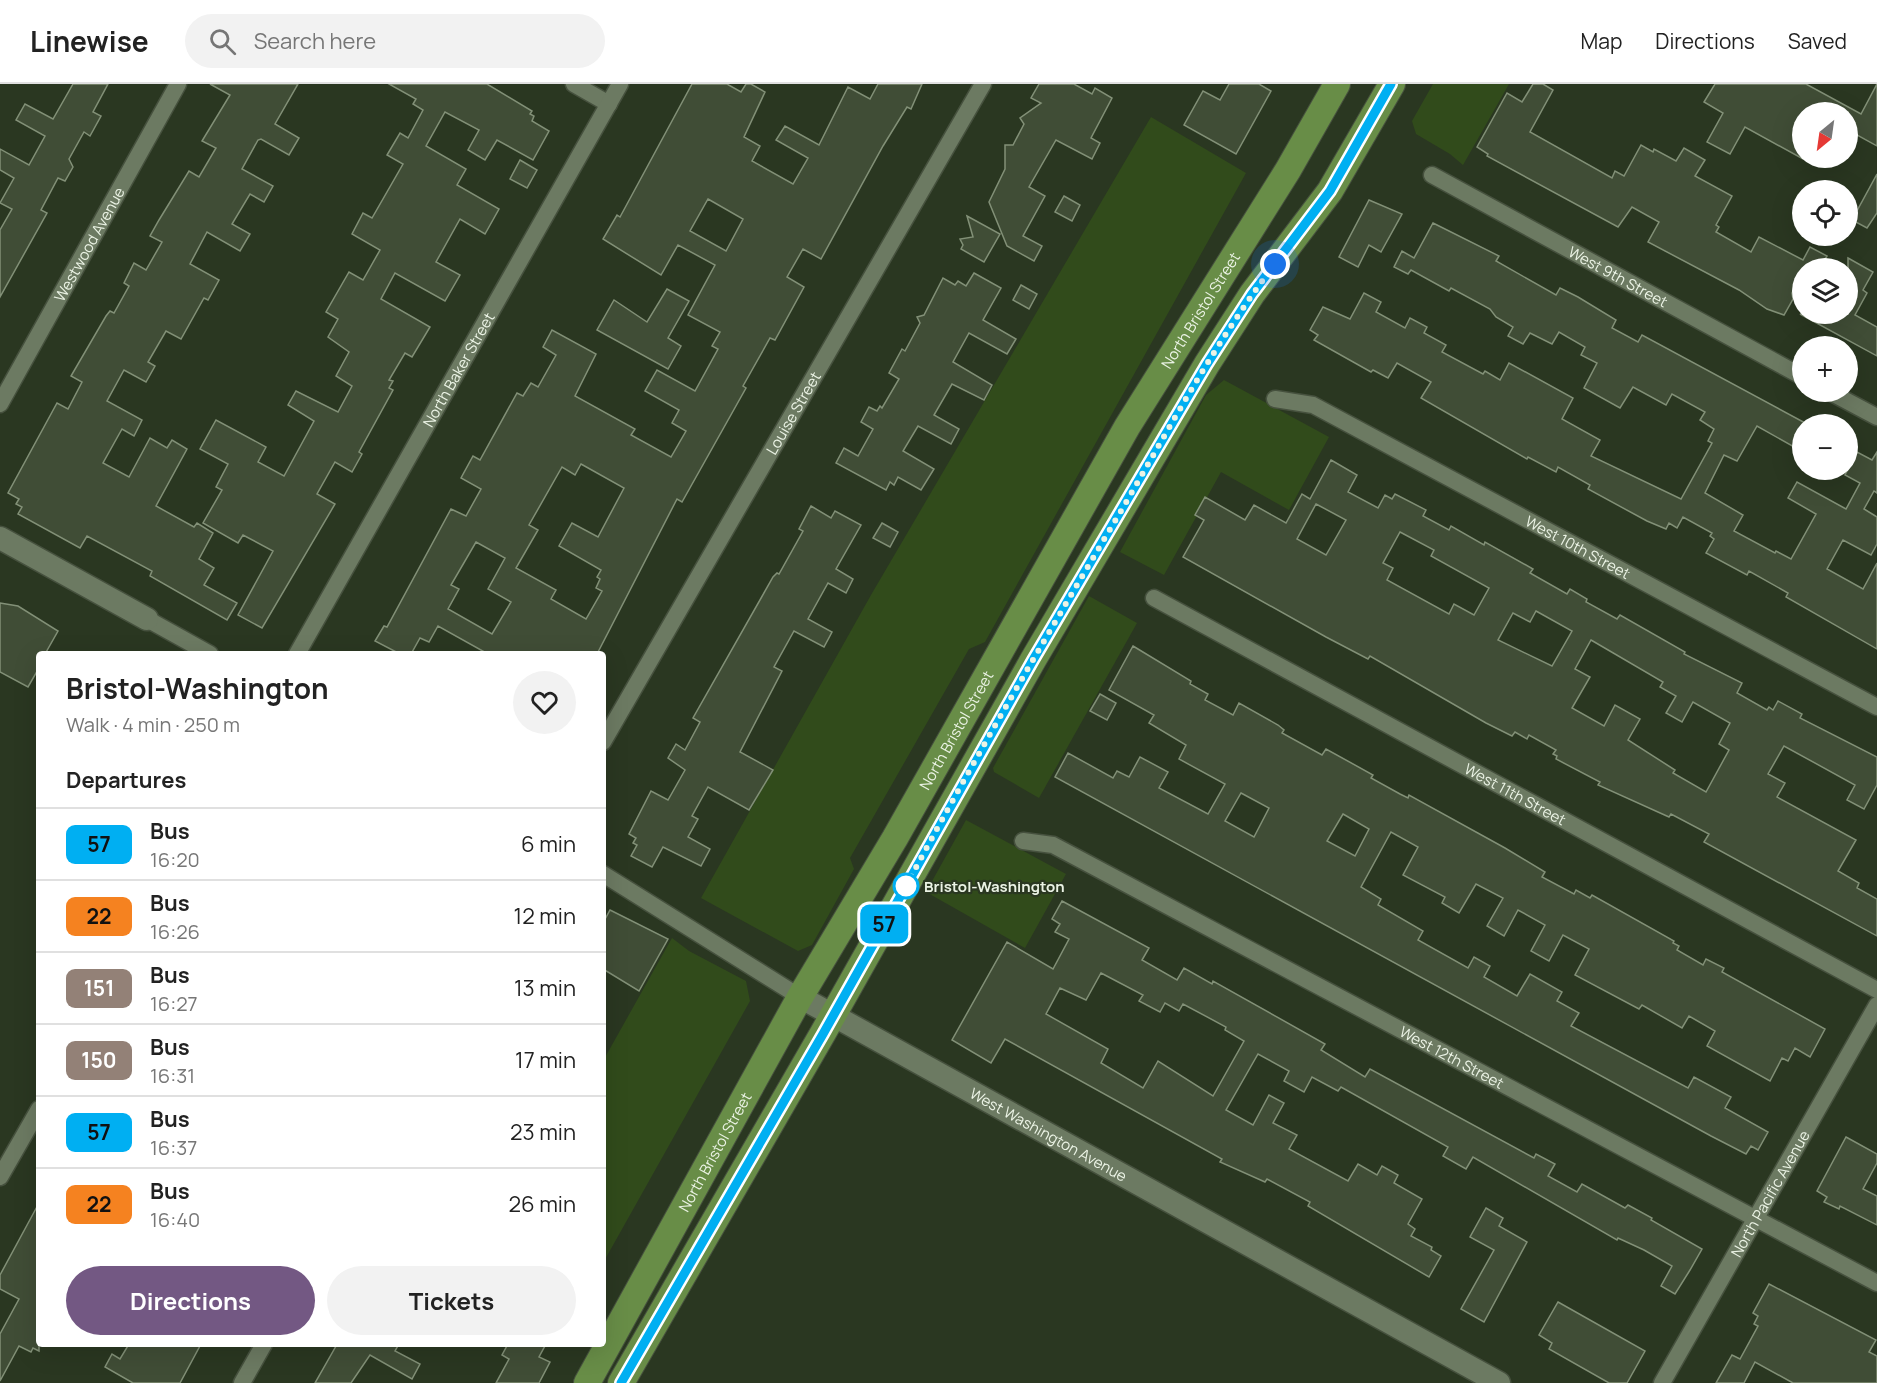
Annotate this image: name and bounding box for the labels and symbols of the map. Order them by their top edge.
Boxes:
north arrow [1792,102,1858,168]
street label: Westwood Avenue [49,183,129,305]
street label: West 9th Street [1565,241,1672,312]
street label: North Bristol Street [1156,248,1245,372]
your location [1260,249,1290,279]
street label: North Baker Street [417,308,499,431]
street label: Louise Street [761,368,825,458]
street label: West 10th Street [1522,510,1634,583]
street label: North Bristol Street [914,667,998,793]
street label: West 11th Street [1461,758,1570,830]
marker: Bristol-Washington [893,873,919,899]
place label: Bristol-Washington [924,876,1065,897]
line badge: 57 [857,904,911,944]
street label: West 12th Street [1396,1021,1508,1093]
street label: West Washington Avenue [966,1082,1131,1186]
street label: North Bristol Street [673,1088,756,1215]
street label: North Pacific Avenue [1725,1126,1814,1261]

